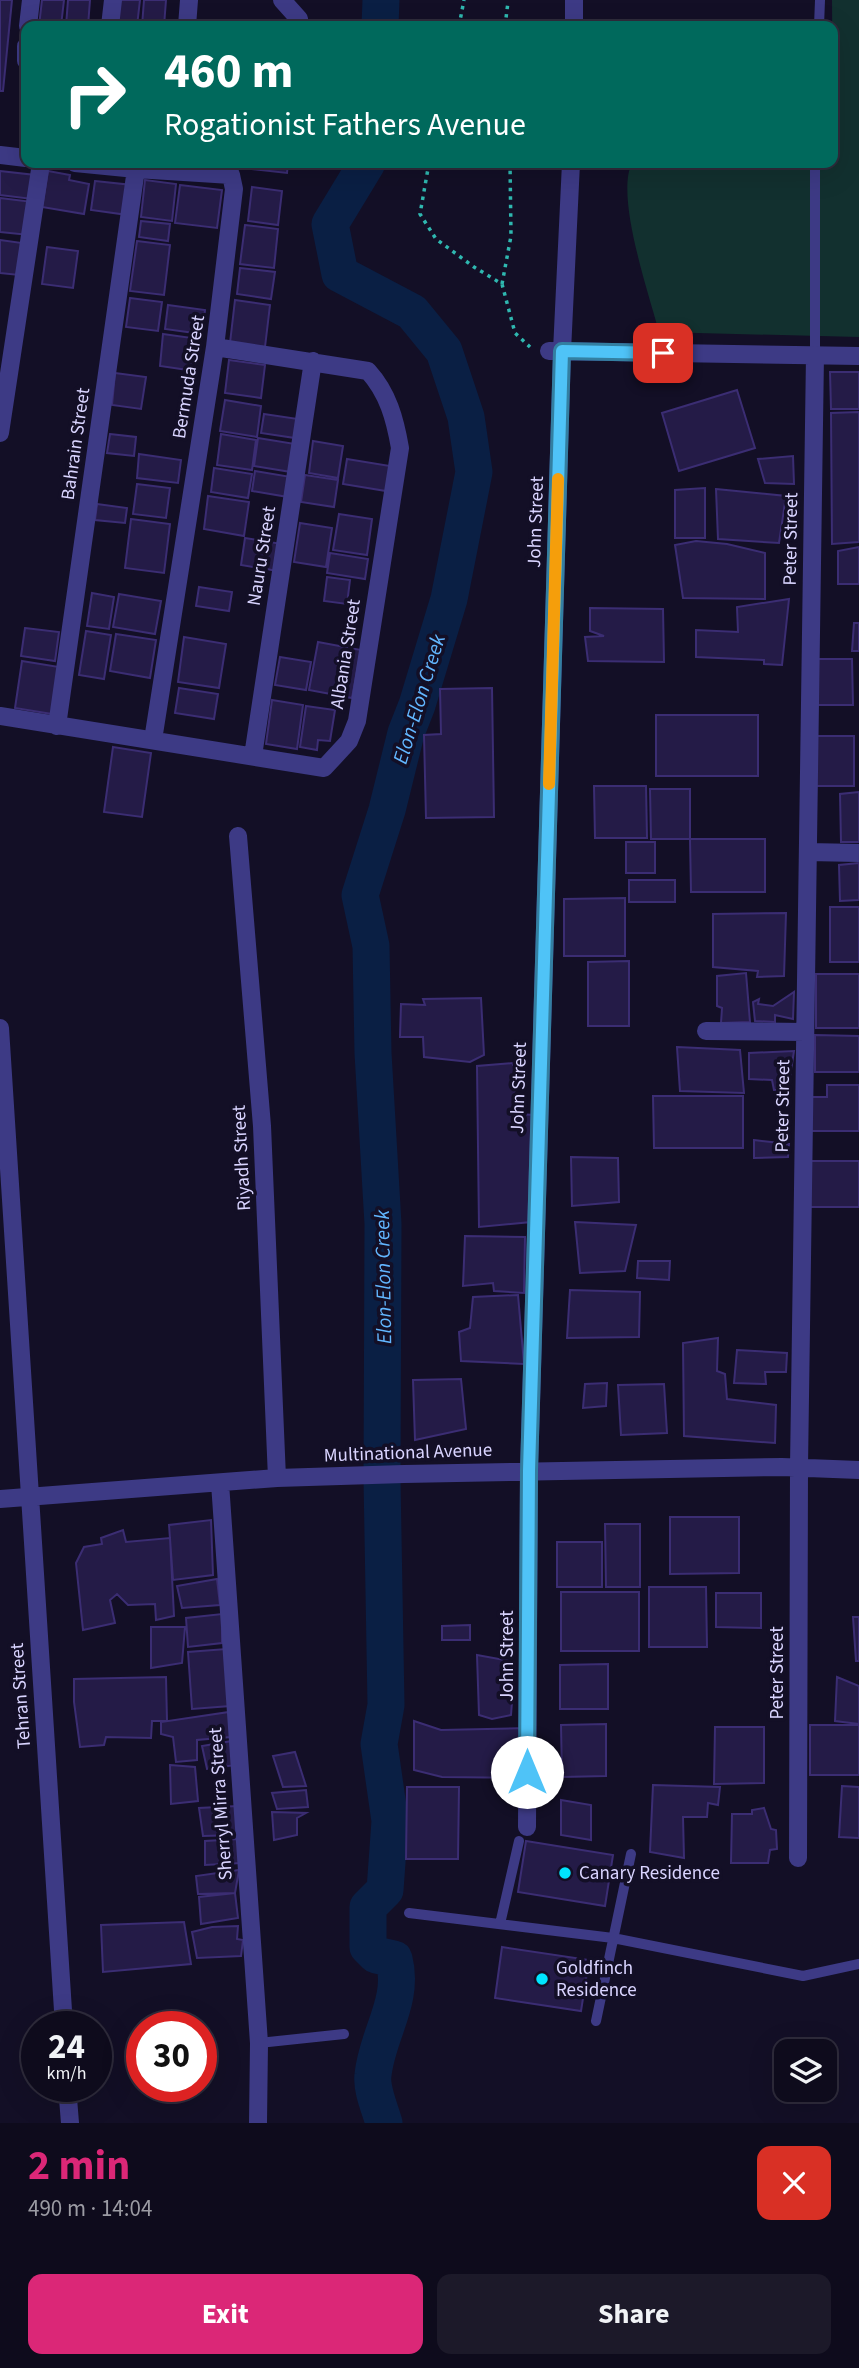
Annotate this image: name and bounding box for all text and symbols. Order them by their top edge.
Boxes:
text: 460 m [164,37,293,107]
icon: right [49,49,140,140]
text: Rogationist Fathers Avenue [164,102,526,148]
street label: Bermuda Street [166,313,212,441]
pin [633,323,693,383]
icon: arrive [644,334,682,372]
street label: Bahrain Street [55,385,97,502]
street label: John Street [521,475,551,568]
street label: Peter Street [777,492,805,586]
street label: Nauru Street [241,504,283,608]
street label: Albania Street [324,596,368,711]
water label: Elon-Elon Creek [385,629,453,768]
street label: John Street [504,1041,534,1134]
street label: Peter Street [769,1059,797,1153]
street label: Riyadh Street [226,1104,258,1212]
water label: Elon-Elon Creek [367,1209,399,1344]
street label: Multinational Avenue [323,1437,493,1469]
street label: John Street [494,1610,521,1702]
street label: Peter Street [764,1626,791,1720]
street label: Tehran Street [4,1642,38,1750]
street label: Sherryl Mirra Street [202,1726,240,1881]
position arrow [490,1735,564,1809]
place label: Canary Residence [579,1860,720,1887]
marker: Canary Residence [557,1865,573,1881]
place label: Goldfinch Residence [556,1955,637,2004]
marker: Goldfinch Residence [534,1971,550,1987]
speed limit sign: 30 [126,2011,217,2102]
text: 24 [48,2022,85,2072]
map controls [774,2039,837,2102]
button: layers [774,2039,837,2102]
text: km/h [47,2061,86,2086]
text: 2 min [28,2136,130,2196]
button: close [757,2146,831,2220]
text: 490 m · 14:04 [28,2192,152,2225]
button: Exit [28,2274,423,2354]
button: Share [437,2274,831,2354]

